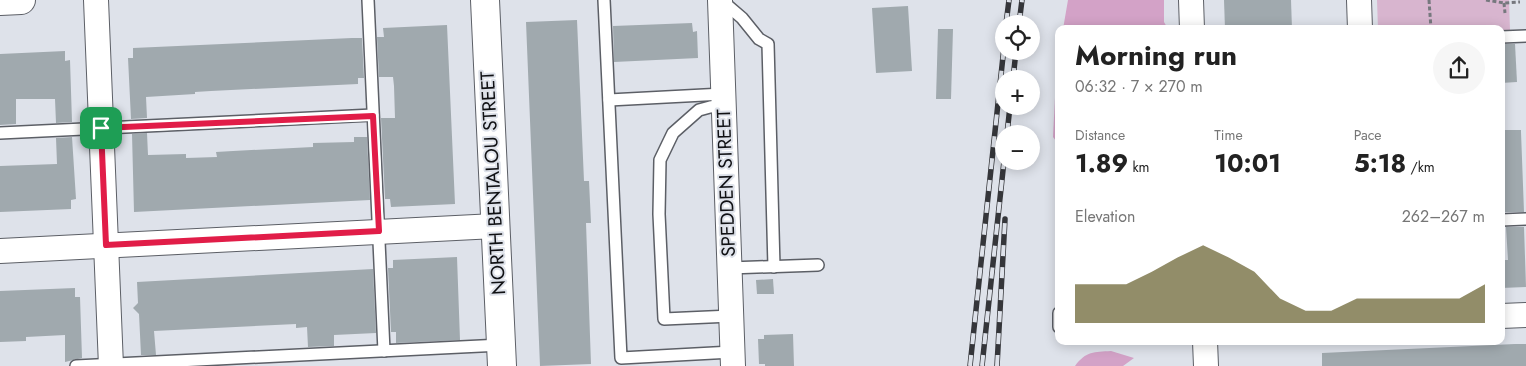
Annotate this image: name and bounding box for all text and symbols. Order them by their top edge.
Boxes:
map controls [995,15,1040,170]
button: locate [995,15,1040,60]
text: Morning run [1075,35,1237,76]
button: share [1433,42,1485,94]
street label: NORTH BENTALOU STREET [474,70,512,296]
button: + [995,70,1040,115]
text: 06:32 · 7 × 270 m [1075,75,1203,98]
pin [80,107,122,149]
street label: SPEDDEN STREET [710,109,742,257]
icon: arrive [87,114,115,142]
button: − [995,125,1040,170]
text: Distance [1075,125,1125,145]
text: Time [1214,125,1243,145]
text: Pace [1354,125,1382,145]
text: 1.89 [1075,145,1128,181]
text: 10:01 [1214,145,1281,181]
text: 5:18 [1354,145,1406,181]
text: km [1128,157,1149,177]
text: /km [1406,157,1435,177]
text: Elevation [1075,205,1135,228]
text: 262–267 m [1402,205,1485,228]

